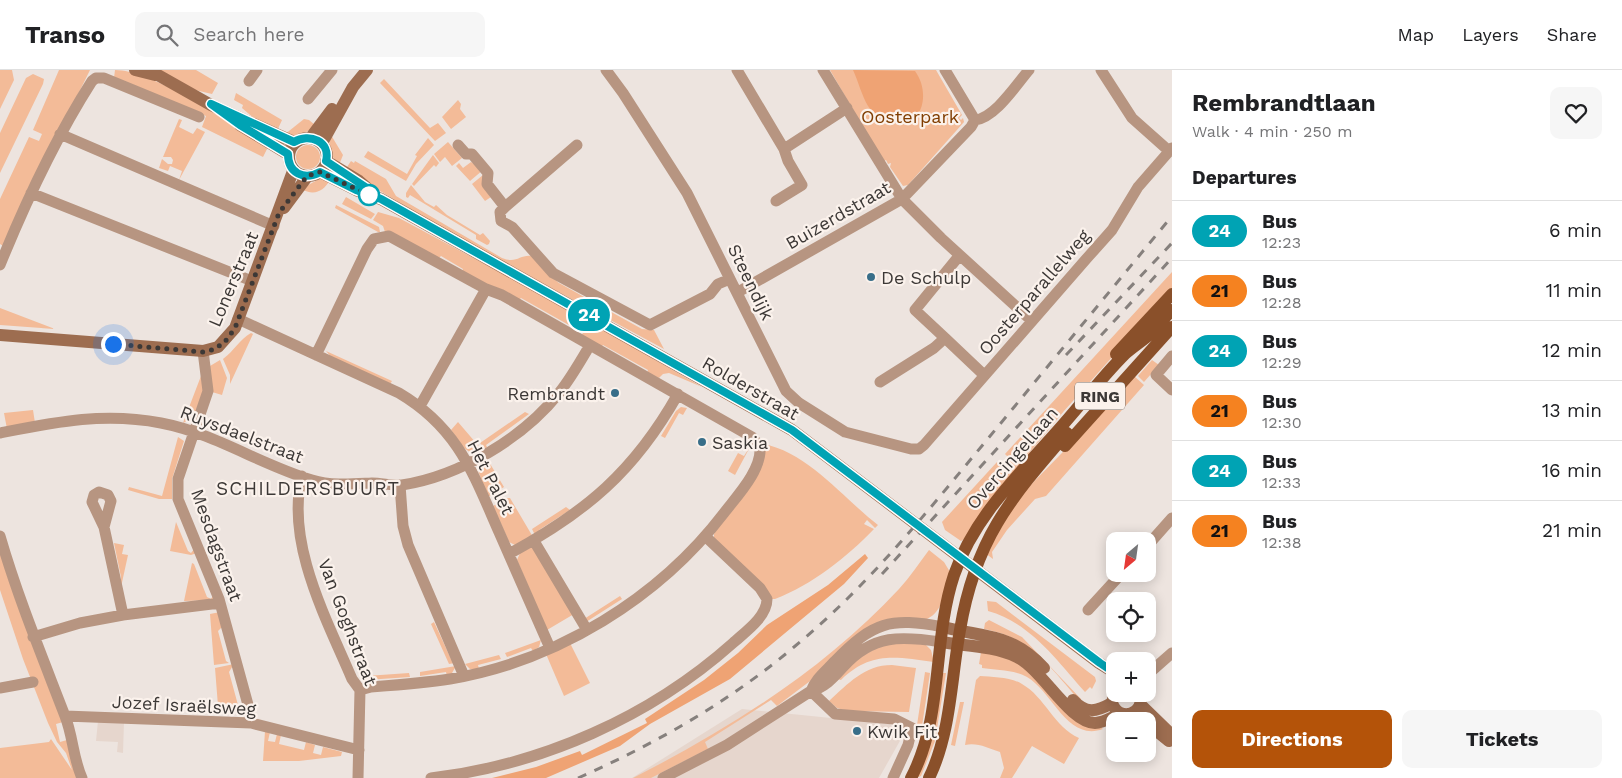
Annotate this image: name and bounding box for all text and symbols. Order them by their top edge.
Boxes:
search box [135,12,485,57]
text: Transo [25,21,105,49]
icon: search [153,21,181,49]
text: Search here [193,23,305,46]
text: Map [1397,24,1434,45]
text: Layers [1462,24,1519,45]
text: Share [1547,24,1597,45]
button: heart [1550,87,1602,139]
text: Rembrandtlaan [1192,89,1376,117]
park label: Oosterpark [861,106,959,127]
text: Walk · 4 min · 250 m [1192,122,1352,141]
text: Departures [1192,166,1297,189]
street label: Buizerdstraat [782,176,895,253]
unlabelled marker [358,184,380,206]
text: Bus [1262,210,1297,233]
text: 6 min [1549,219,1602,242]
text: 24 [1208,220,1231,241]
street label: Oosterparallelweg [974,225,1094,359]
street label: Lonerstraat [204,228,263,330]
text: 12:23 [1262,233,1301,252]
street label: Steendijk [724,241,778,323]
place label: De Schulp [881,267,971,288]
text: Bus [1262,270,1297,293]
marker: De Schulp [865,271,877,283]
text: 11 min [1546,279,1602,302]
text: 21 [1210,280,1229,301]
text: 12:28 [1262,293,1302,312]
line badge: 24 [566,299,612,331]
text: 24 [578,304,600,325]
text: Bus [1262,330,1297,353]
your location [101,332,126,357]
text: 12 min [1542,339,1602,362]
text: 24 [1208,340,1231,361]
street label: Rolderstraat [699,352,804,424]
text: 12:29 [1262,353,1302,372]
road number: RING [1075,382,1125,410]
place label: Rembrandt [507,383,605,404]
marker: Rembrandt [609,387,621,399]
text: Bus [1262,390,1297,413]
text: 13 min [1542,399,1602,422]
text: 21 [1210,400,1229,421]
street label: Ruysdaelstraat [177,401,307,467]
street label: Overcingellaan [962,403,1062,513]
text: 12:30 [1262,413,1302,432]
place label: Saskia [712,432,768,453]
street label: Het Palet [463,436,519,518]
marker: Saskia [696,436,708,448]
text: Bus [1262,450,1297,473]
text: 16 min [1542,459,1602,482]
text: 24 [1208,460,1231,481]
text: 12:33 [1262,473,1301,492]
district label: SCHILDERSBUURT [216,477,400,500]
street label: Mesdagstraat [187,486,247,604]
text: Bus [1262,510,1297,533]
text: 21 min [1542,519,1602,542]
text: 21 [1210,520,1229,541]
north arrow [1106,532,1156,582]
map controls [1106,532,1156,762]
text: 12:38 [1262,533,1302,552]
street label: Van Goghstraat [314,556,382,689]
button: locate [1106,592,1156,642]
button: + [1106,652,1156,702]
street label: Jozef Israëlsweg [111,691,257,719]
button: Directions [1192,710,1392,768]
button: Tickets [1402,710,1602,768]
button: − [1106,712,1156,762]
place label: Kwik Fit [867,721,938,742]
marker: Kwik Fit [851,725,863,737]

